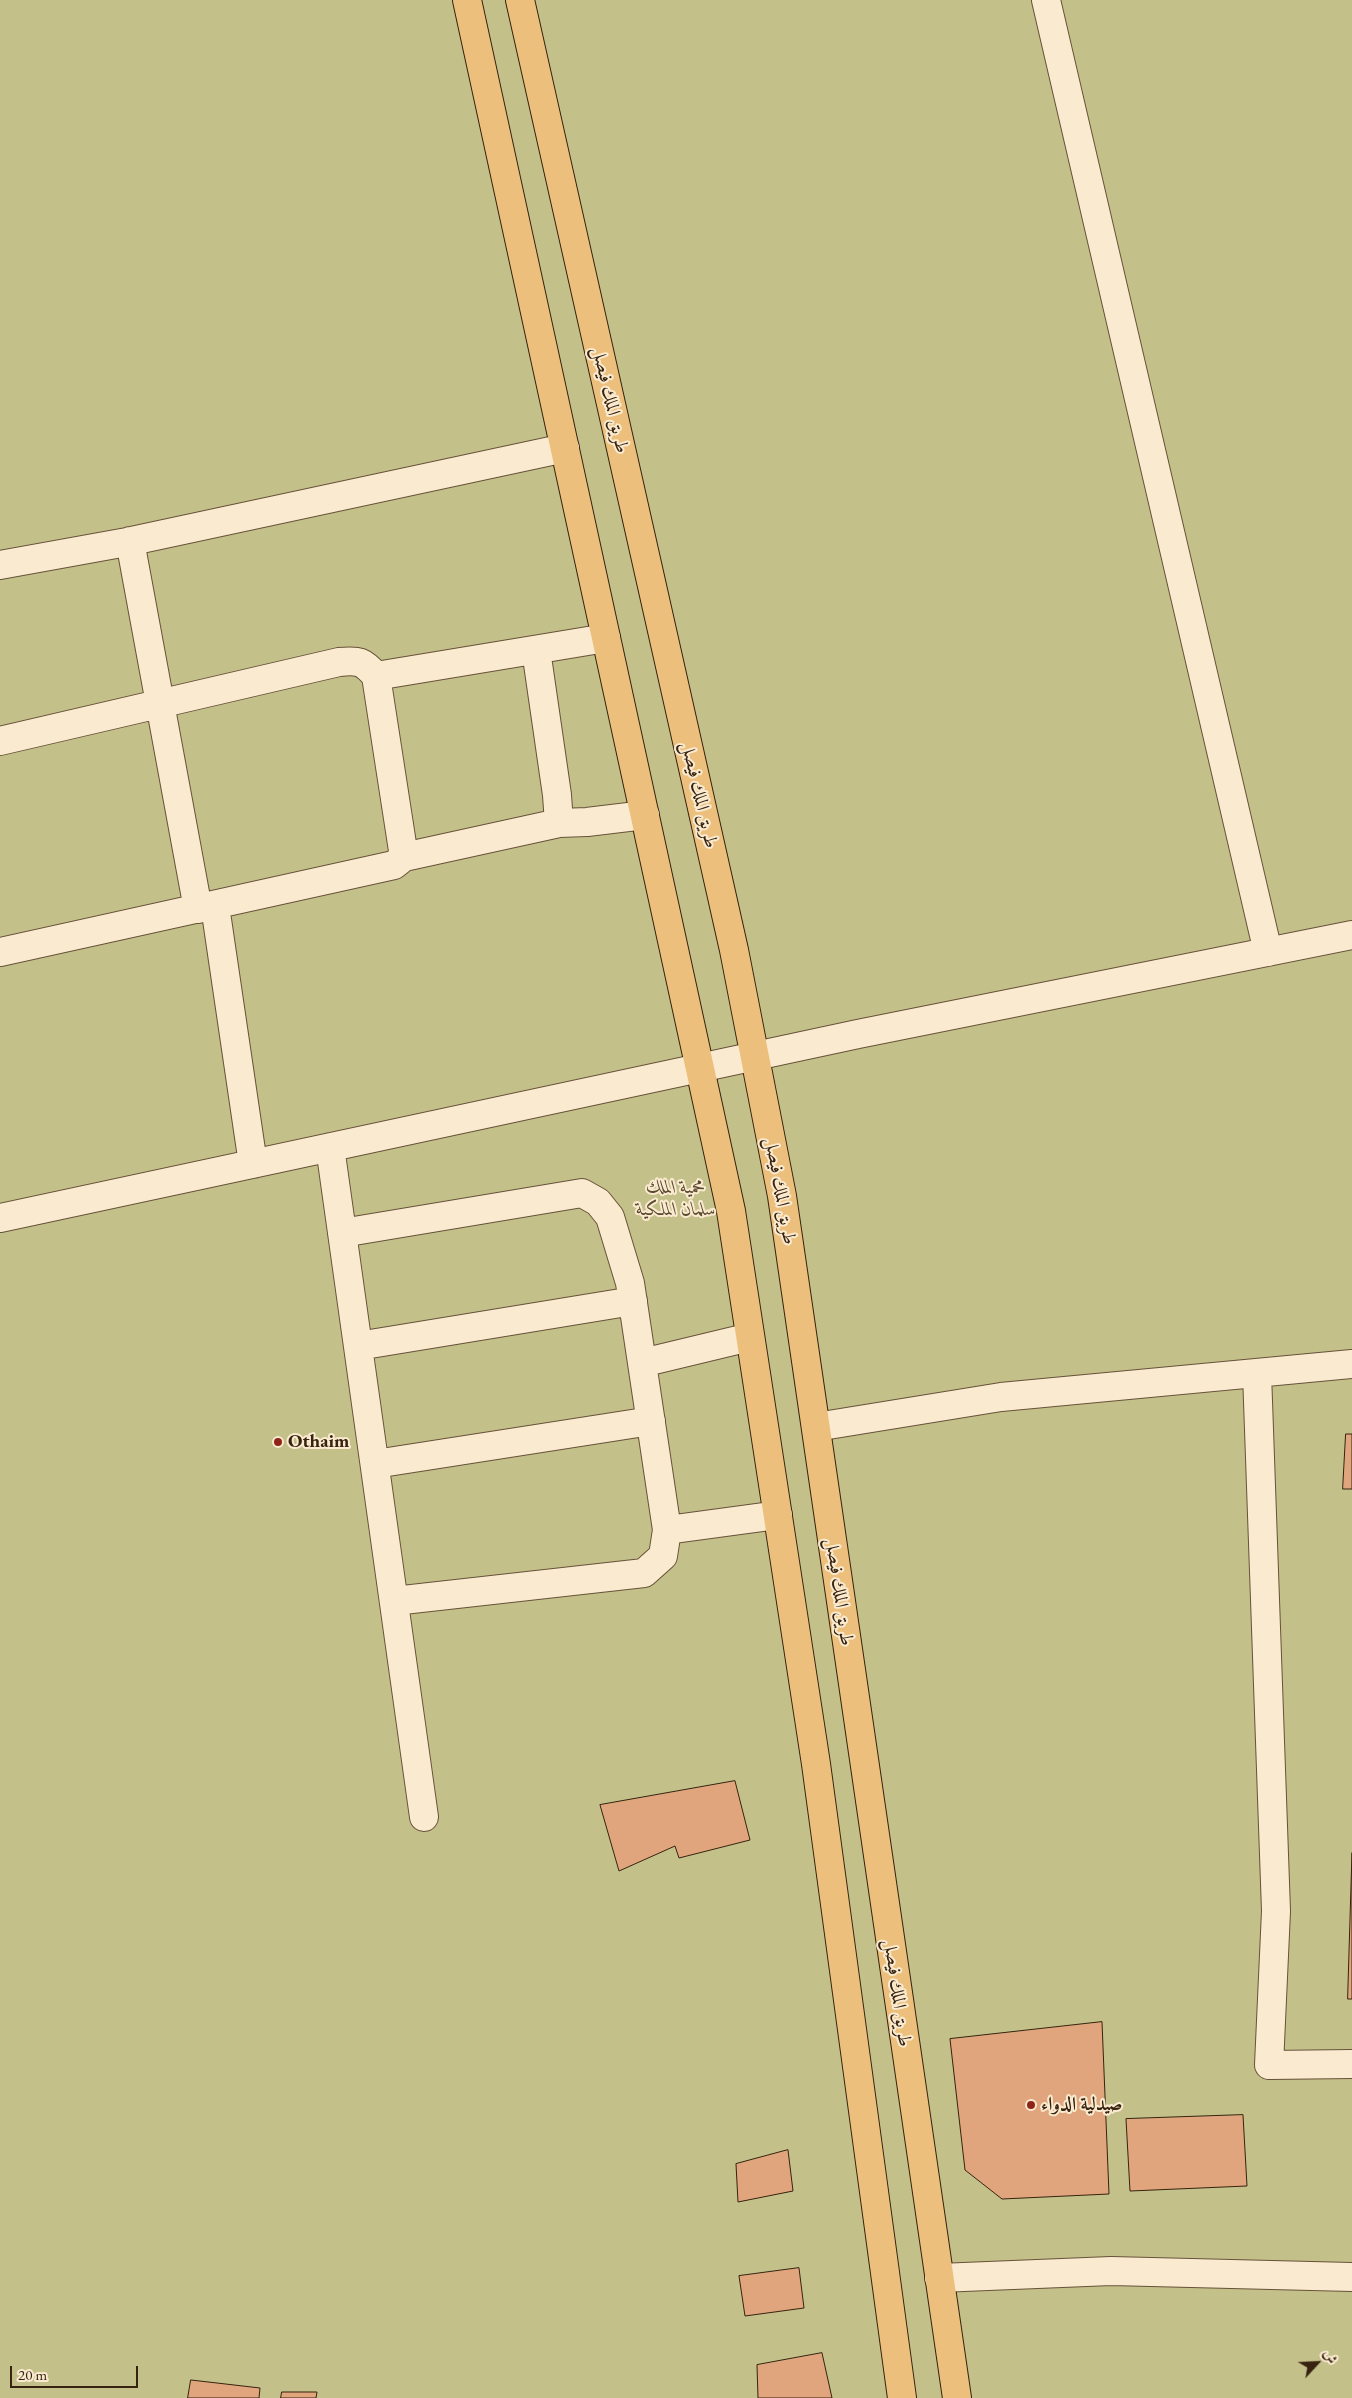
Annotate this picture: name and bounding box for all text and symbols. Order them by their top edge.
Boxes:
street label: طريق الملك فيصل [587,345,633,455]
street label: طريق الملك فيصل [676,740,722,850]
street label: طريق الملك فيصل [759,1136,801,1246]
park label: محمية الملك سلمان الملكية [636,1177,716,1221]
place label: Othaim [288,1431,349,1453]
marker: Othaim [272,1436,284,1448]
street label: طريق الملك فيصل [820,1537,858,1647]
street label: طريق الملك فيصل [878,1938,916,2048]
place label: صيدلية الدواء [1041,2094,1123,2116]
marker: صيدلية الدواء [1025,2099,1037,2111]
north arrow [1292,2338,1342,2388]
text: ش [1319,2347,1342,2367]
scale bar [12,2356,140,2388]
text: 20 m [18,2365,47,2384]

